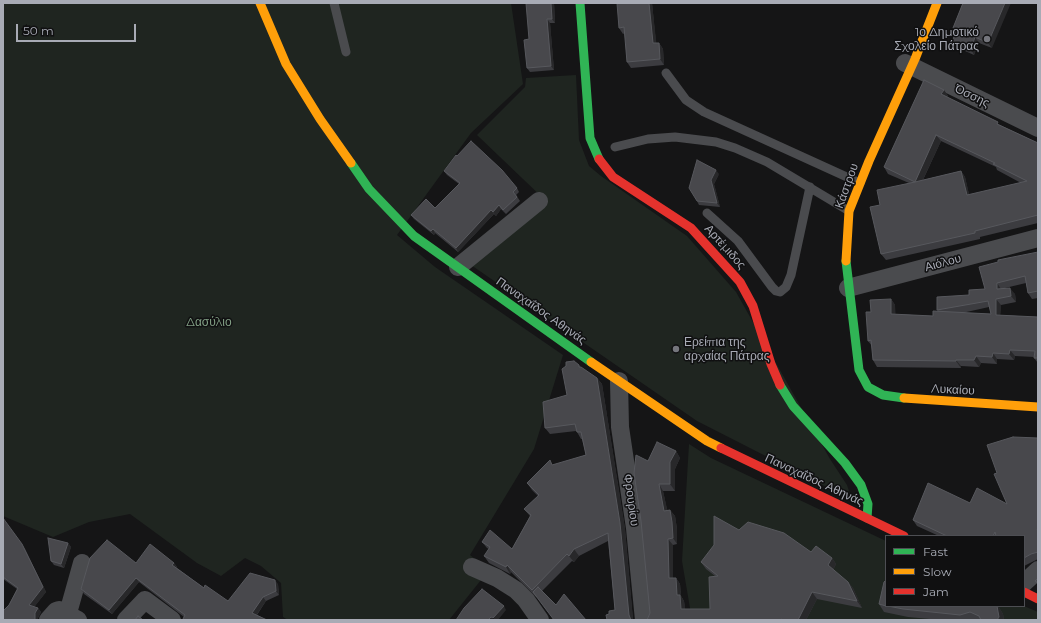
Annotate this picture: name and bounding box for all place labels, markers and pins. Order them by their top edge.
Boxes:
place label: 1ο Δημοτικό Σχολείο Πάτρας [894,25,979,53]
marker: 1ο Δημοτικό Σχολείο Πάτρας [982,34,992,44]
place label: Ερείπια της αρχαίας Πάτρας [684,335,770,363]
marker: Ερείπια της αρχαίας Πάτρας [671,344,681,354]

